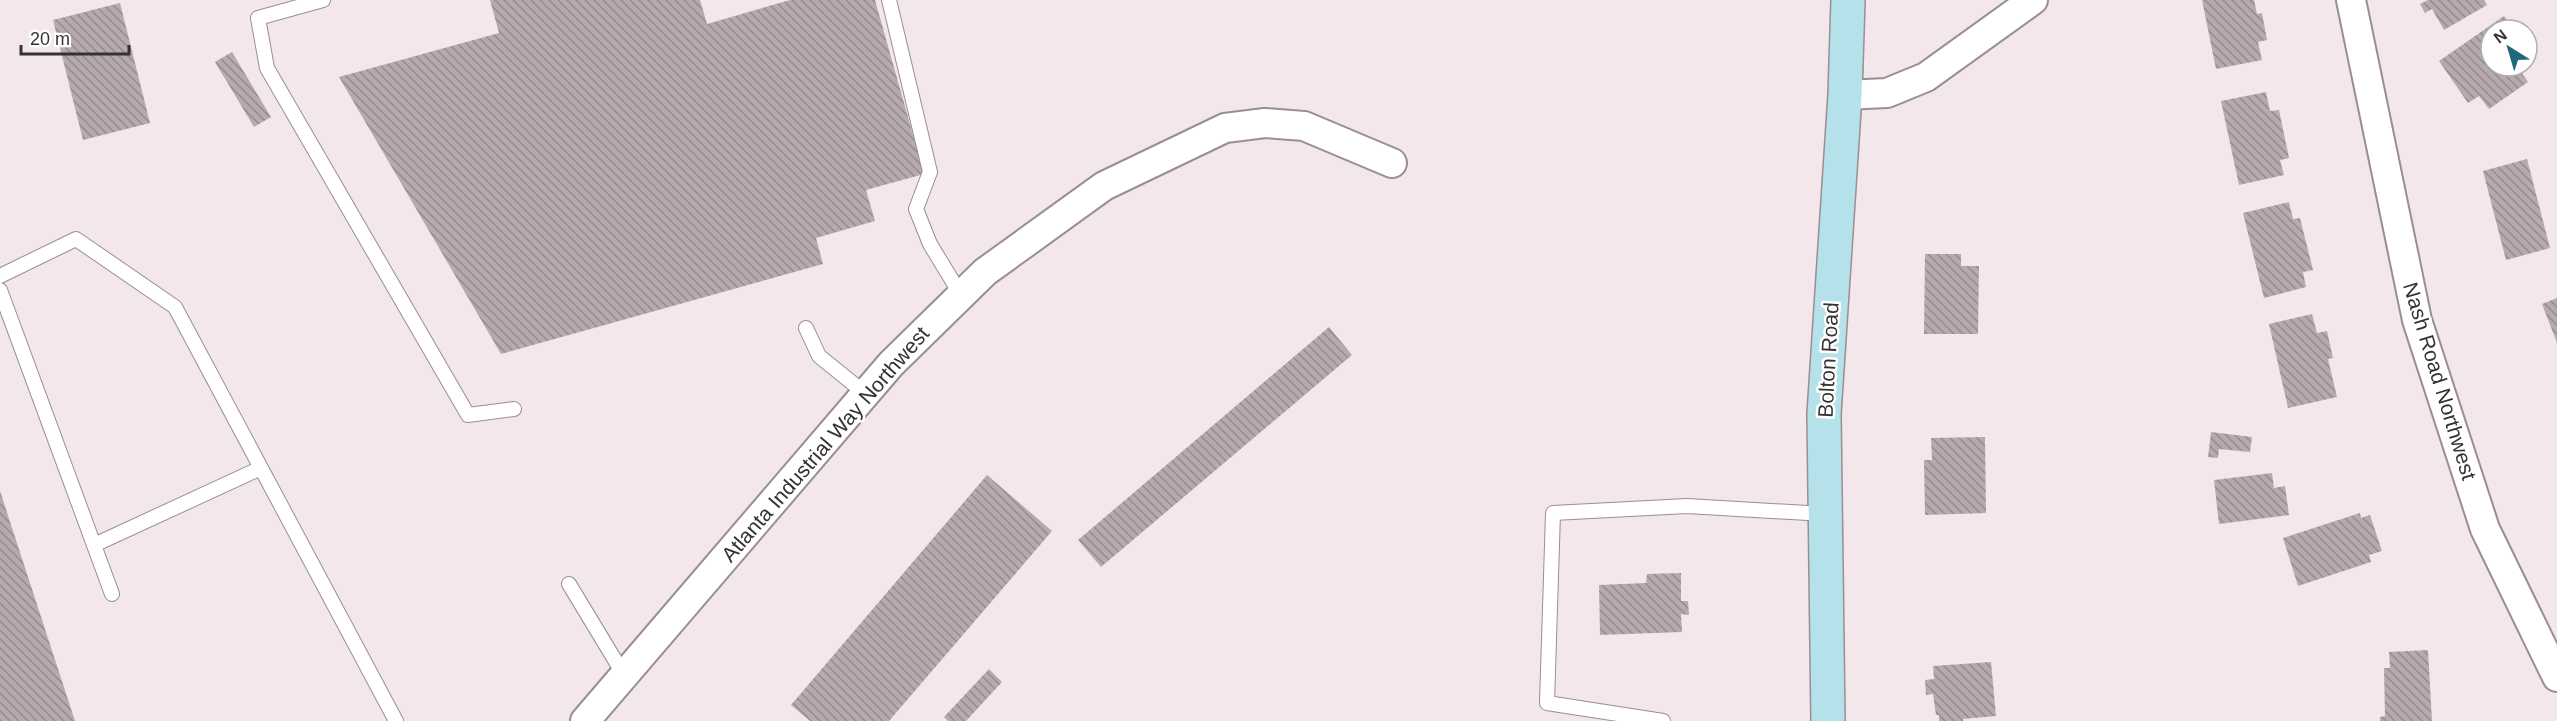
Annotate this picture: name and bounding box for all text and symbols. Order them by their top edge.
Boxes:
scale bar [21,18,129,56]
north arrow [2479,18,2539,78]
text: N [2491,26,2510,47]
text: 20 m [30,29,70,49]
street label: Nash Road Northwest [2399,279,2481,483]
street label: Bolton Road [1813,302,1843,418]
street label: Atlanta Industrial Way Northwest [717,322,933,566]

